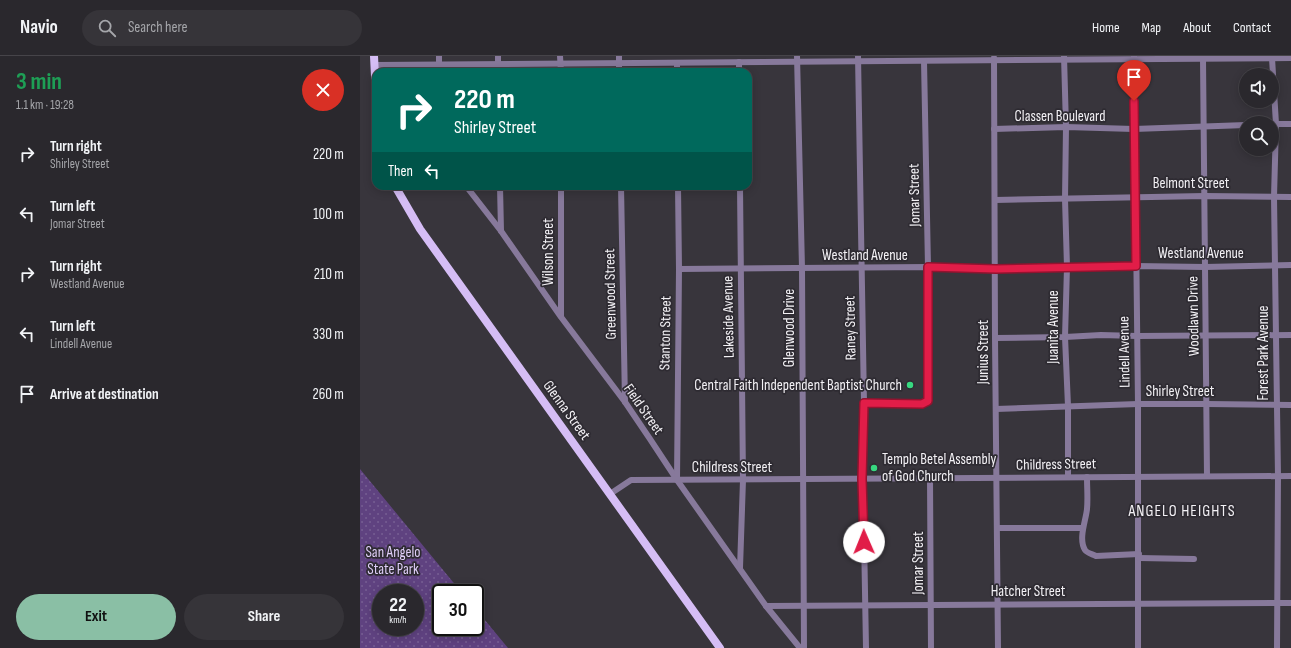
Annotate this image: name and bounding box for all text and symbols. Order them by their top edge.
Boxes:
search box [82,10,362,46]
text: Navio [20,16,58,39]
icon: search [96,17,118,39]
text: Search here [128,18,188,37]
text: Home [1092,19,1120,36]
text: Map [1142,19,1161,36]
text: About [1183,19,1211,36]
text: Contact [1233,19,1271,36]
pin [1117,60,1151,101]
icon: arrive [1123,66,1145,88]
text: 3 min [16,67,62,96]
map controls [1239,68,1279,156]
button: sound [1239,68,1279,108]
button: close [302,69,344,111]
text: 220 m [454,83,515,116]
icon: right [388,84,440,136]
text: 1.1 km · 19:28 [16,97,74,113]
street label: Classen Boulevard [1015,107,1105,126]
button: search [1239,116,1279,156]
text: Shirley Street [454,117,536,138]
text: Turn right [50,137,102,156]
icon: right [16,143,38,165]
text: 220 m [313,145,344,164]
text: Shirley Street [50,156,109,172]
icon: left [421,160,443,182]
text: Then [388,162,413,181]
street label: Jomar Street [904,163,925,228]
street label: Belmont Street [1153,174,1230,193]
text: Turn left [50,197,95,216]
icon: left [16,203,38,225]
text: 100 m [313,205,344,224]
text: Jomar Street [50,216,105,232]
street label: Wilson Street [539,218,558,286]
street label: Westland Avenue [1158,244,1244,263]
street label: Westland Avenue [822,246,908,265]
street label: Greenwood Street [600,248,621,340]
text: Turn right [50,257,102,276]
icon: right [16,263,38,285]
text: 210 m [314,265,344,284]
text: Westland Avenue [50,276,124,292]
street label: Lakeside Avenue [718,276,739,358]
street label: Woodlawn Drive [1183,276,1204,356]
street label: Glenwood Drive [780,289,799,367]
street label: Juanita Avenue [1044,290,1063,365]
street label: Stanton Street [655,295,676,370]
street label: Raney Street [840,295,861,360]
street label: Forest Park Avenue [1254,305,1273,401]
street label: Lindell Avenue [1114,316,1135,388]
text: Turn left [50,317,95,336]
street label: Junius Street [974,319,993,385]
icon: left [16,323,38,345]
text: 330 m [313,325,344,344]
text: Lindell Avenue [50,336,112,352]
place label: Central Faith Independent Baptist Church [694,376,902,395]
street label: Glenna Street [539,377,595,444]
street label: Field Street [619,380,668,439]
marker: Central Faith Independent Baptist Church [905,380,915,390]
street label: Shirley Street [1146,382,1215,401]
icon: arrive [16,383,38,405]
text: Arrive at destination [50,385,159,404]
text: 260 m [313,385,344,404]
place label: Templo Betel Assembly of God Church [882,450,996,486]
street label: Childress Street [1016,454,1097,475]
street label: Childress Street [692,458,773,477]
marker: Templo Betel Assembly of God Church [869,463,879,473]
district label: ANGELO HEIGHTS [1127,502,1236,521]
position arrow [843,521,885,563]
street label: Jomar Street [909,531,928,596]
park label: San Angelo State Park [365,543,421,579]
street label: Hatcher Street [991,582,1066,601]
speed limit sign: 30 [432,584,484,636]
text: 22 [389,593,407,617]
button: Exit [16,594,176,640]
button: Share [184,594,344,640]
text: km/h [389,614,407,626]

